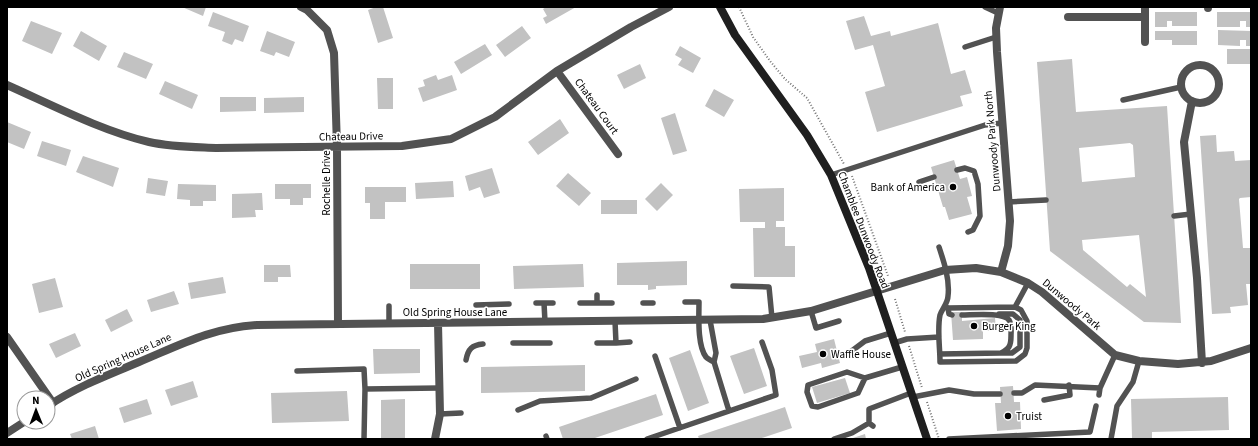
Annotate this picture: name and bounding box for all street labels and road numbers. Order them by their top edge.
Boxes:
street label: Chateau Court [571,75,622,138]
street label: Dunwoody Park North [981,90,1004,192]
street label: Chateau Drive [319,128,384,145]
street label: Rochelle Drive [319,150,334,216]
street label: Chamblee Dunwoody Road [834,169,893,291]
street label: Dunwoody Park [1039,275,1105,334]
street label: Old Spring House Lane [403,305,508,320]
street label: Old Spring House Lane [72,329,174,386]

